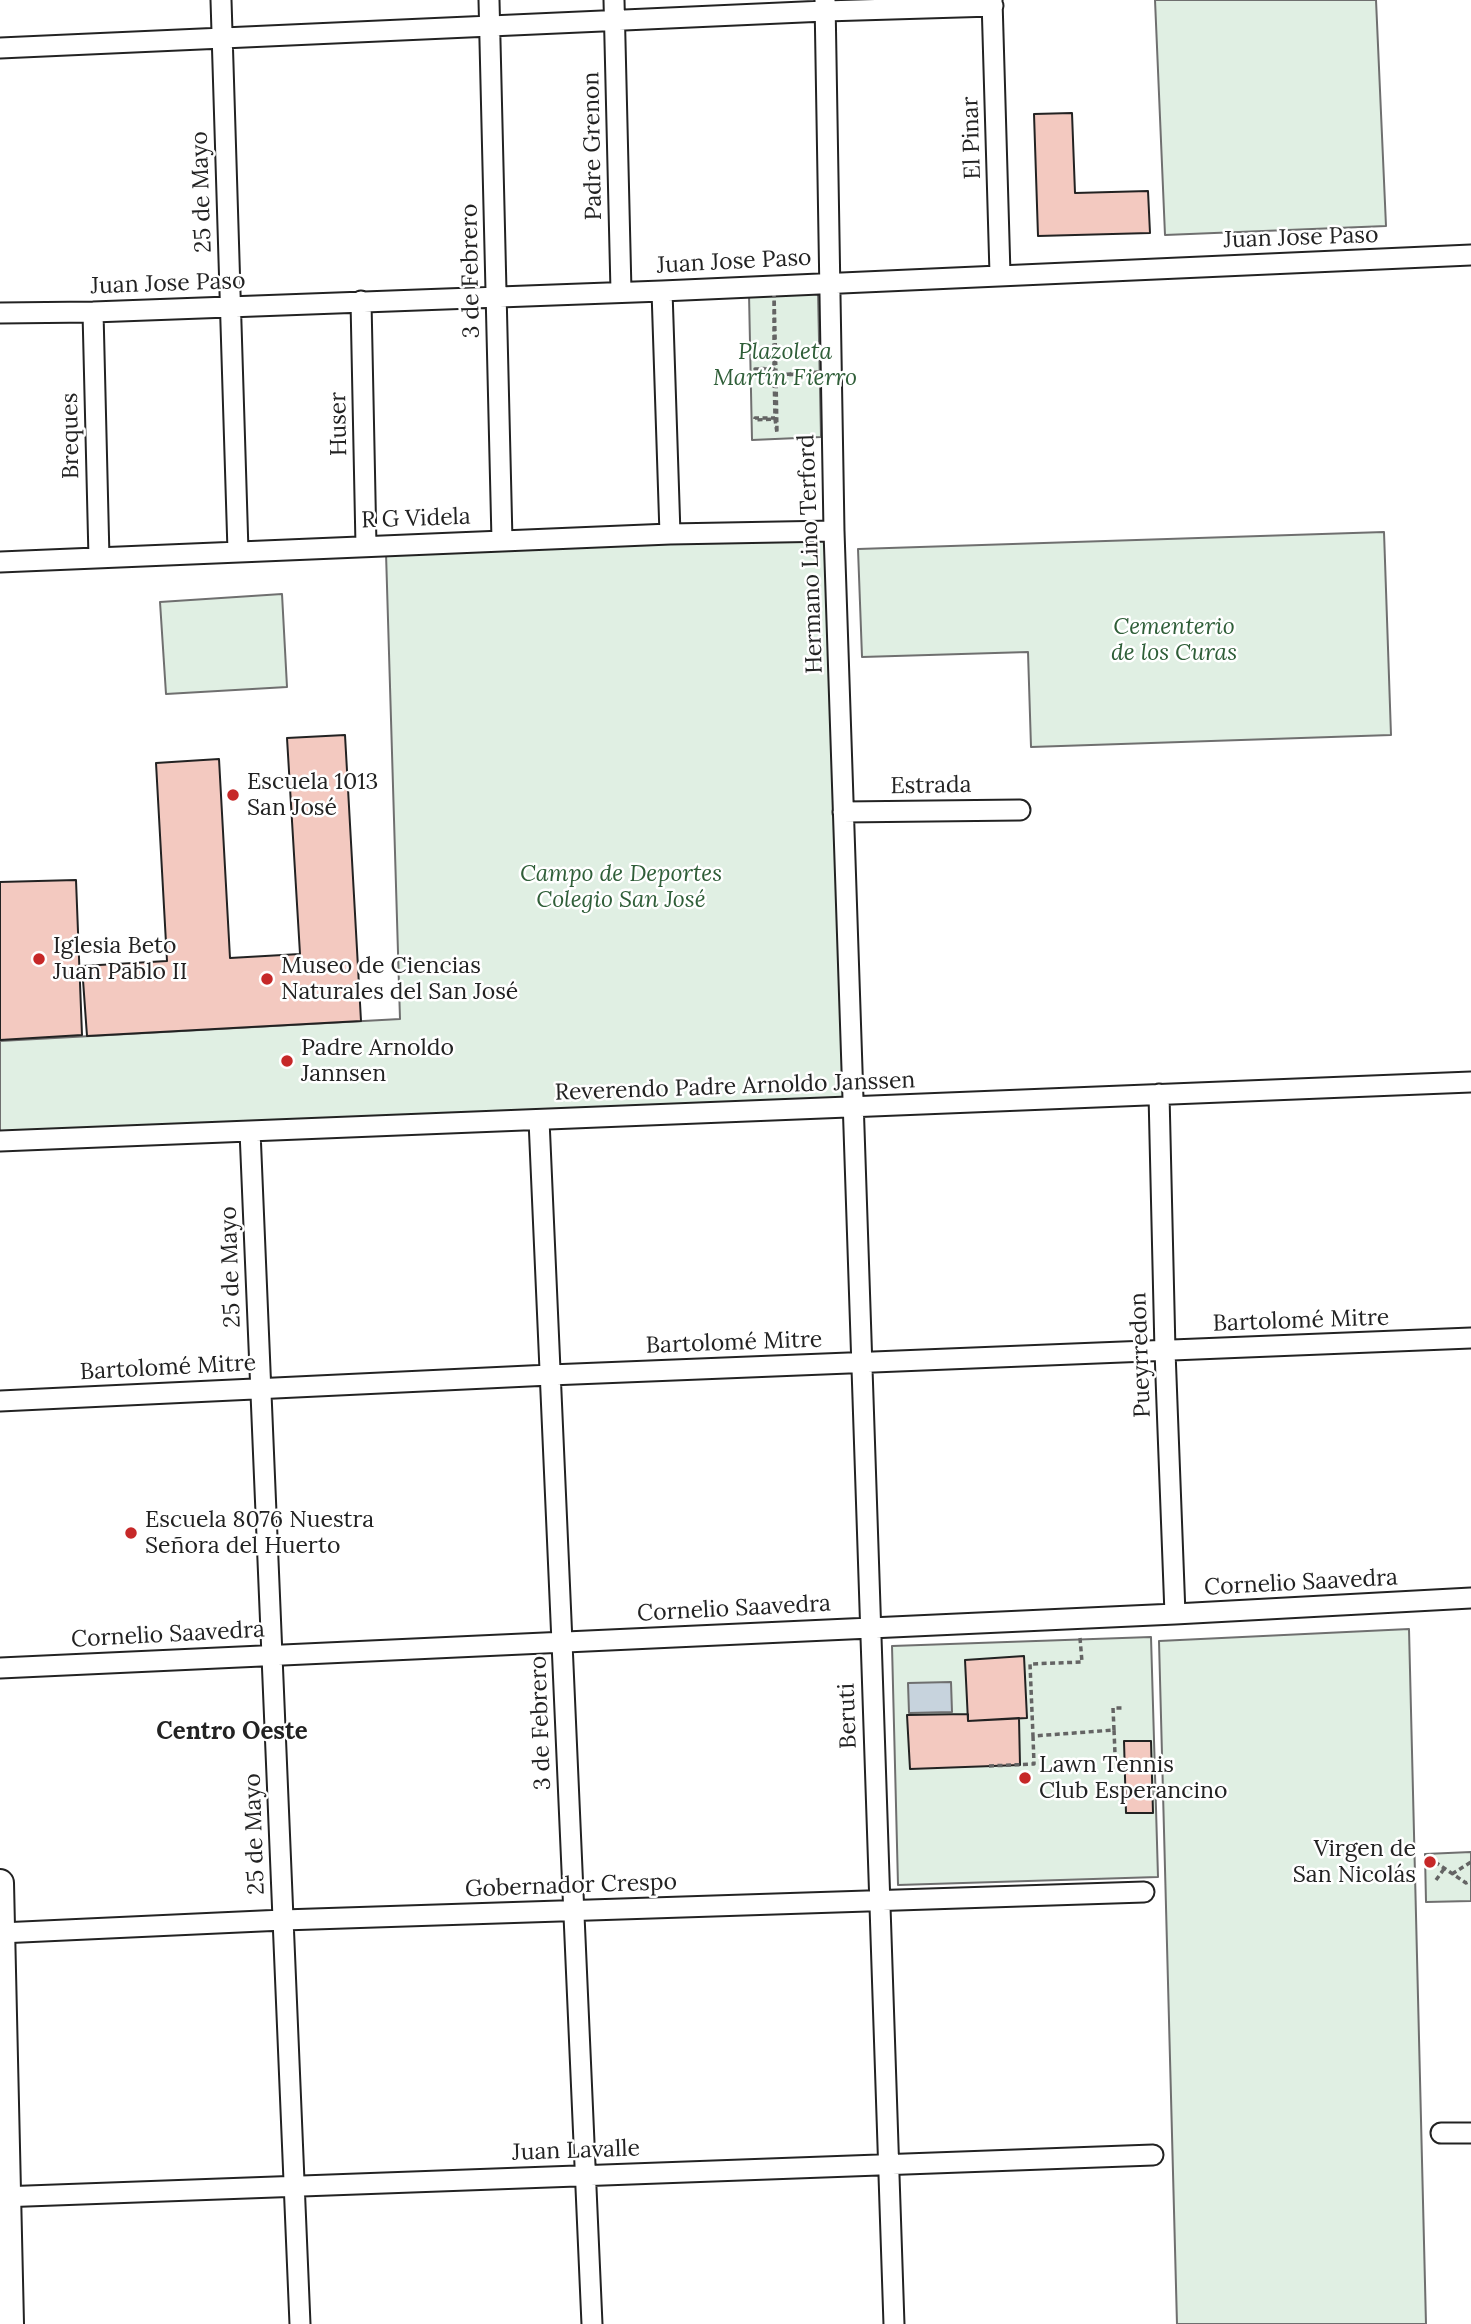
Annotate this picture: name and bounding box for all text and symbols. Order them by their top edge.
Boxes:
street label: Padre Grenon [578,71,608,221]
street label: El Pinar [957,96,987,180]
street label: 25 de Mayo [186,131,218,253]
street label: 3 de Febrero [456,203,486,339]
street label: Juan Jose Paso [1223,222,1379,254]
street label: Juan Jose Paso [656,244,812,280]
street label: Juan Jose Paso [90,268,246,300]
park label: Plazoleta Martín Fierro [713,338,857,392]
street label: Huser [325,392,353,456]
street label: Breques [56,393,86,479]
street label: Hermano Lino Terford [793,434,829,674]
street label: R G Videla [361,503,471,535]
park label: Cementerio de los Curas [1111,613,1237,667]
place label: Escuela 1013 San José [247,768,378,822]
street label: Estrada [890,771,972,801]
marker: Escuela 1013 San José [225,787,241,803]
park label: Campo de Deportes Colegio San José [520,860,722,914]
place label: Iglesia Beto Juan Pablo II [53,932,187,986]
marker: Iglesia Beto Juan Pablo II [31,951,47,967]
place label: Museo de Ciencias Naturales del San José [281,952,518,1006]
marker: Museo de Ciencias Naturales del San José [259,971,275,987]
place label: Padre Arnoldo Jannsen [301,1034,454,1088]
marker: Padre Arnoldo Jannsen [279,1053,295,1069]
street label: Reverendo Padre Arnoldo Janssen [554,1067,916,1107]
street label: 25 de Mayo [215,1206,247,1328]
street label: Pueyrredon [1125,1292,1157,1418]
street label: Bartolomé Mitre [1212,1304,1390,1338]
street label: Bartolomé Mitre [645,1326,823,1360]
street label: Bartolomé Mitre [79,1350,257,1386]
place label: Escuela 8076 Nuestra Señora del Huerto [145,1506,374,1560]
marker: Escuela 8076 Nuestra Señora del Huerto [123,1525,139,1541]
street label: Cornelio Saavedra [1203,1564,1399,1602]
street label: Cornelio Saavedra [636,1590,832,1628]
street label: Cornelio Saavedra [70,1616,266,1654]
street label: 3 de Febrero [525,1655,557,1791]
street label: Beruti [833,1683,863,1749]
district label: Centro Oeste [156,1718,308,1746]
place label: Lawn Tennis Club Esperancino [1039,1751,1227,1805]
marker: Lawn Tennis Club Esperancino [1017,1770,1033,1786]
street label: 25 de Mayo [239,1773,271,1895]
place label: Virgen de San Nicolás [1293,1835,1416,1889]
marker: Virgen de San Nicolás [1422,1854,1438,1870]
street label: Gobernador Crespo [465,1869,677,1903]
street label: Juan Lavalle [512,2135,640,2167]

